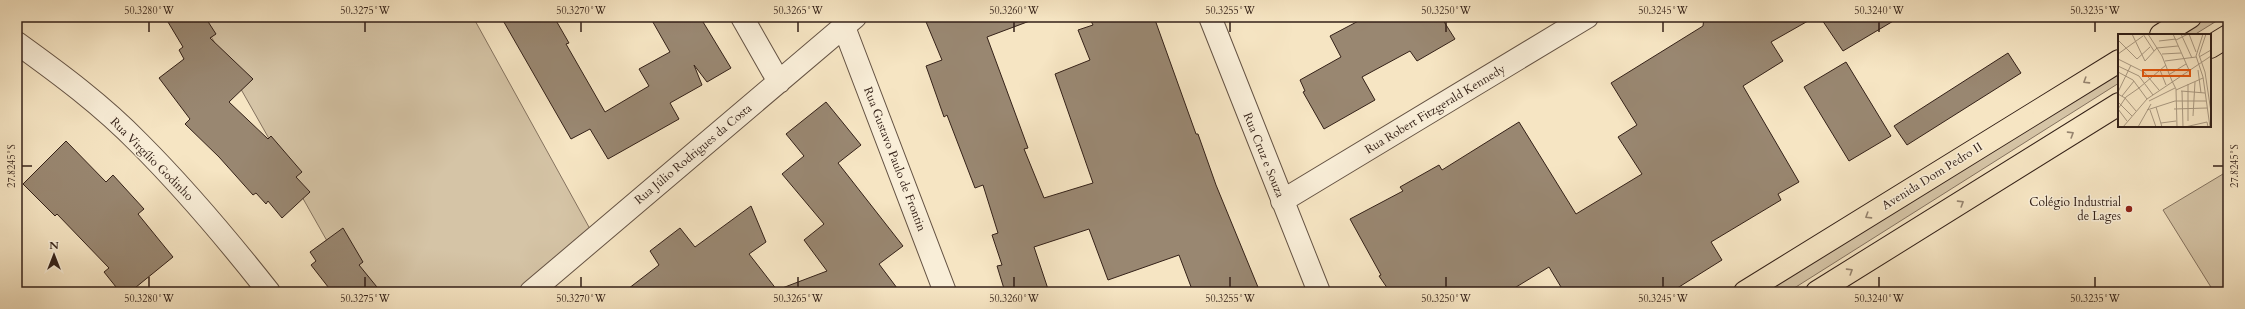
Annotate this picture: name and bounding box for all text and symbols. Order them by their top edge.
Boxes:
text: 50.3280°W [124,4,175,18]
text: 50.3275°W [340,4,391,18]
text: 50.3270°W [556,4,607,18]
text: 50.3265°W [773,4,824,18]
text: 50.3260°W [989,4,1040,18]
text: 50.3255°W [1205,4,1256,18]
text: 50.3250°W [1421,4,1472,18]
text: 50.3245°W [1638,4,1689,18]
text: 50.3240°W [1854,4,1905,18]
text: 50.3235°W [2070,4,2121,18]
inset map [2118,34,2211,127]
street label: Rua Robert Fitzgerald Kennedy [1362,60,1509,157]
one-way arrow [2083,76,2090,84]
street label: Rua Gustavo Paulo de Frontin [860,85,930,234]
street label: Rua Júlio Rodrigues da Costa [631,100,756,208]
street label: Rua Cruz e Souza [1240,110,1289,201]
street label: Rua Virgílio Godinho [107,114,198,205]
one-way arrow [2067,131,2074,139]
street label: Avenida Dom Pedro II [1879,139,1985,213]
text: 27.8245°S [5,144,19,188]
text: 27.8245°S [2228,144,2242,188]
place label: Colégio Industrial de Lages [2029,194,2121,224]
one-way arrow [1957,200,1964,207]
marker: Colégio Industrial de Lages [2124,204,2134,214]
one-way arrow [1865,211,1872,218]
north arrow [34,235,74,275]
text: N [49,238,59,253]
one-way arrow [1846,269,1853,276]
text: 50.3280°W [124,292,175,306]
text: 50.3275°W [340,292,391,306]
text: 50.3270°W [556,292,607,306]
text: 50.3265°W [773,292,824,306]
text: 50.3260°W [989,292,1040,306]
text: 50.3255°W [1205,292,1256,306]
text: 50.3250°W [1421,292,1472,306]
text: 50.3245°W [1638,292,1689,306]
text: 50.3240°W [1854,292,1905,306]
text: 50.3235°W [2070,292,2121,306]

